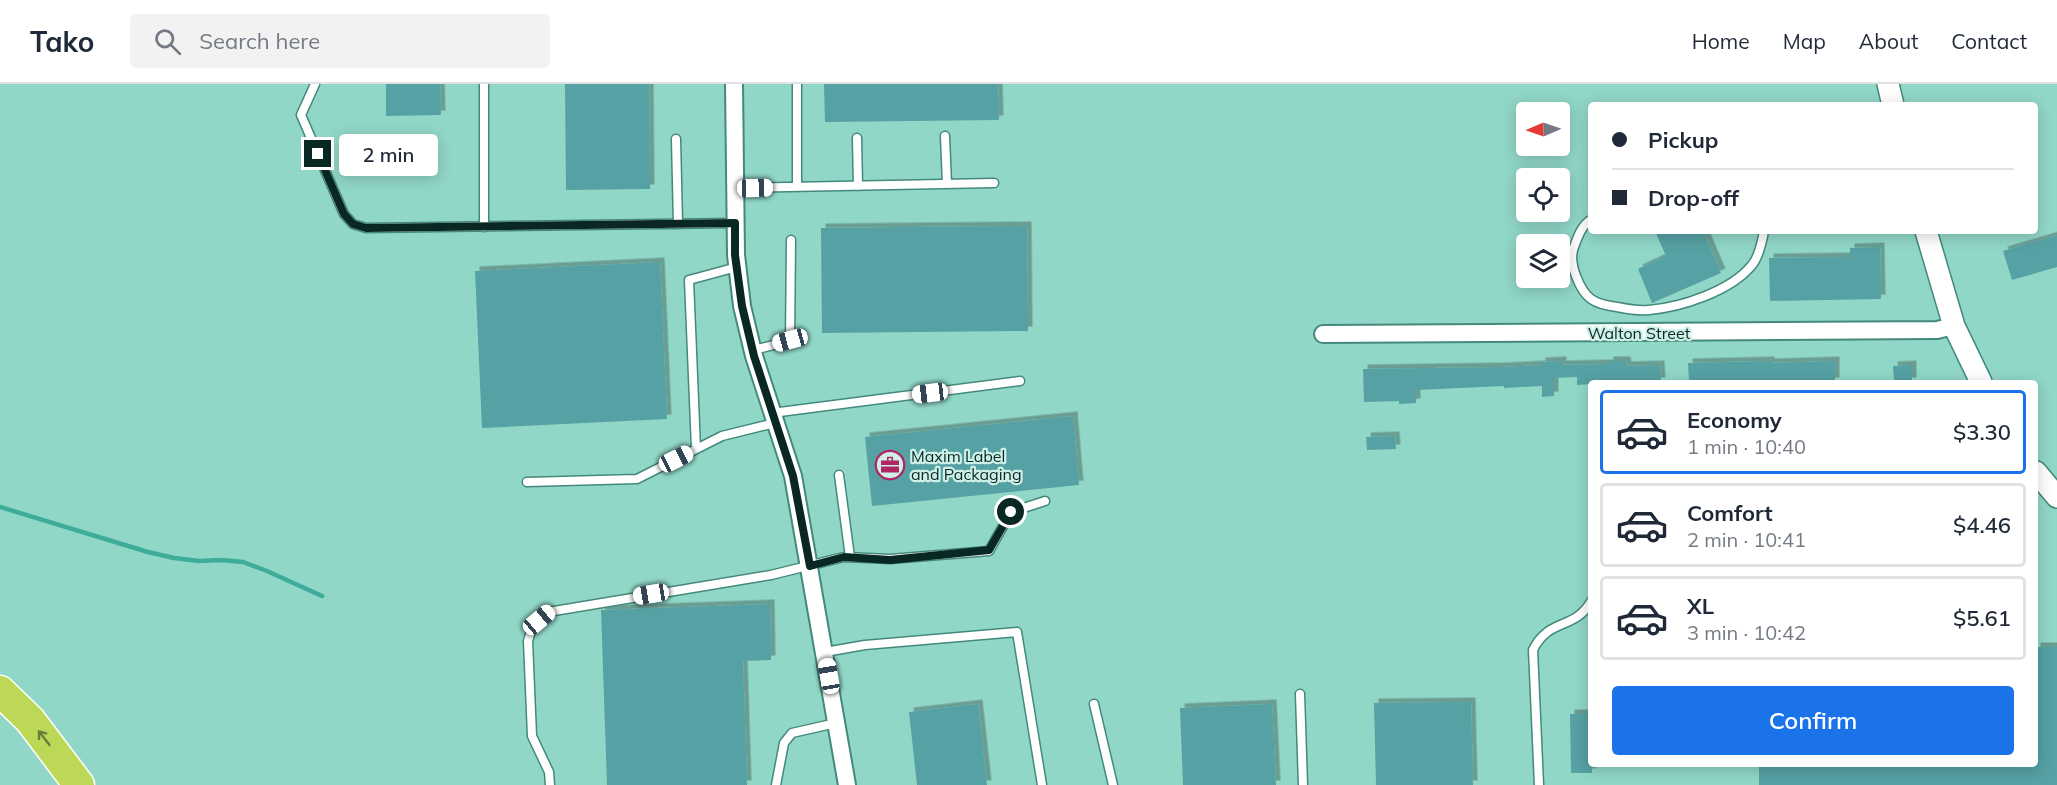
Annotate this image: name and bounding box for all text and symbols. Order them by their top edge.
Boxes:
search box [130,14,550,68]
text: Tako [30,24,94,59]
icon: search [151,25,184,58]
text: Search here [199,27,320,55]
text: Home [1692,28,1750,54]
text: Map [1783,28,1826,54]
text: About [1859,28,1918,54]
text: Contact [1951,28,2027,54]
north arrow [1516,102,1570,156]
map controls [1516,102,1570,288]
text: Pickup [1648,126,1718,154]
callout: 2 min [339,133,438,175]
route end [304,140,331,167]
text: 2 min [363,142,414,167]
button: locate [1516,168,1570,222]
car [737,179,773,197]
text: Drop-off [1648,184,1739,212]
button: layers [1516,234,1570,288]
street label: Walton Street [1588,323,1691,343]
car [770,327,810,353]
car [911,382,949,404]
icon: car [1615,405,1669,459]
text: Economy [1687,406,1782,434]
text: $3.30 [1953,418,2011,446]
text: 1 min · 10:40 [1687,434,1806,459]
car [656,443,696,475]
place label: Maxim Label and Packaging [911,446,1022,484]
office icon: Maxim Label and Packaging [874,449,906,481]
route start [997,498,1024,525]
icon: car [1615,498,1669,552]
text: Comfort [1687,499,1773,527]
text: $4.46 [1953,511,2011,539]
text: 2 min · 10:41 [1687,527,1806,552]
car [632,582,670,606]
icon: car [1615,591,1669,645]
text: XL [1687,592,1714,620]
car [519,602,559,638]
text: $5.61 [1953,604,2011,632]
text: 3 min · 10:42 [1687,620,1806,645]
car [817,657,841,695]
button: Confirm [1612,686,2014,755]
one-way arrow [37,731,50,747]

